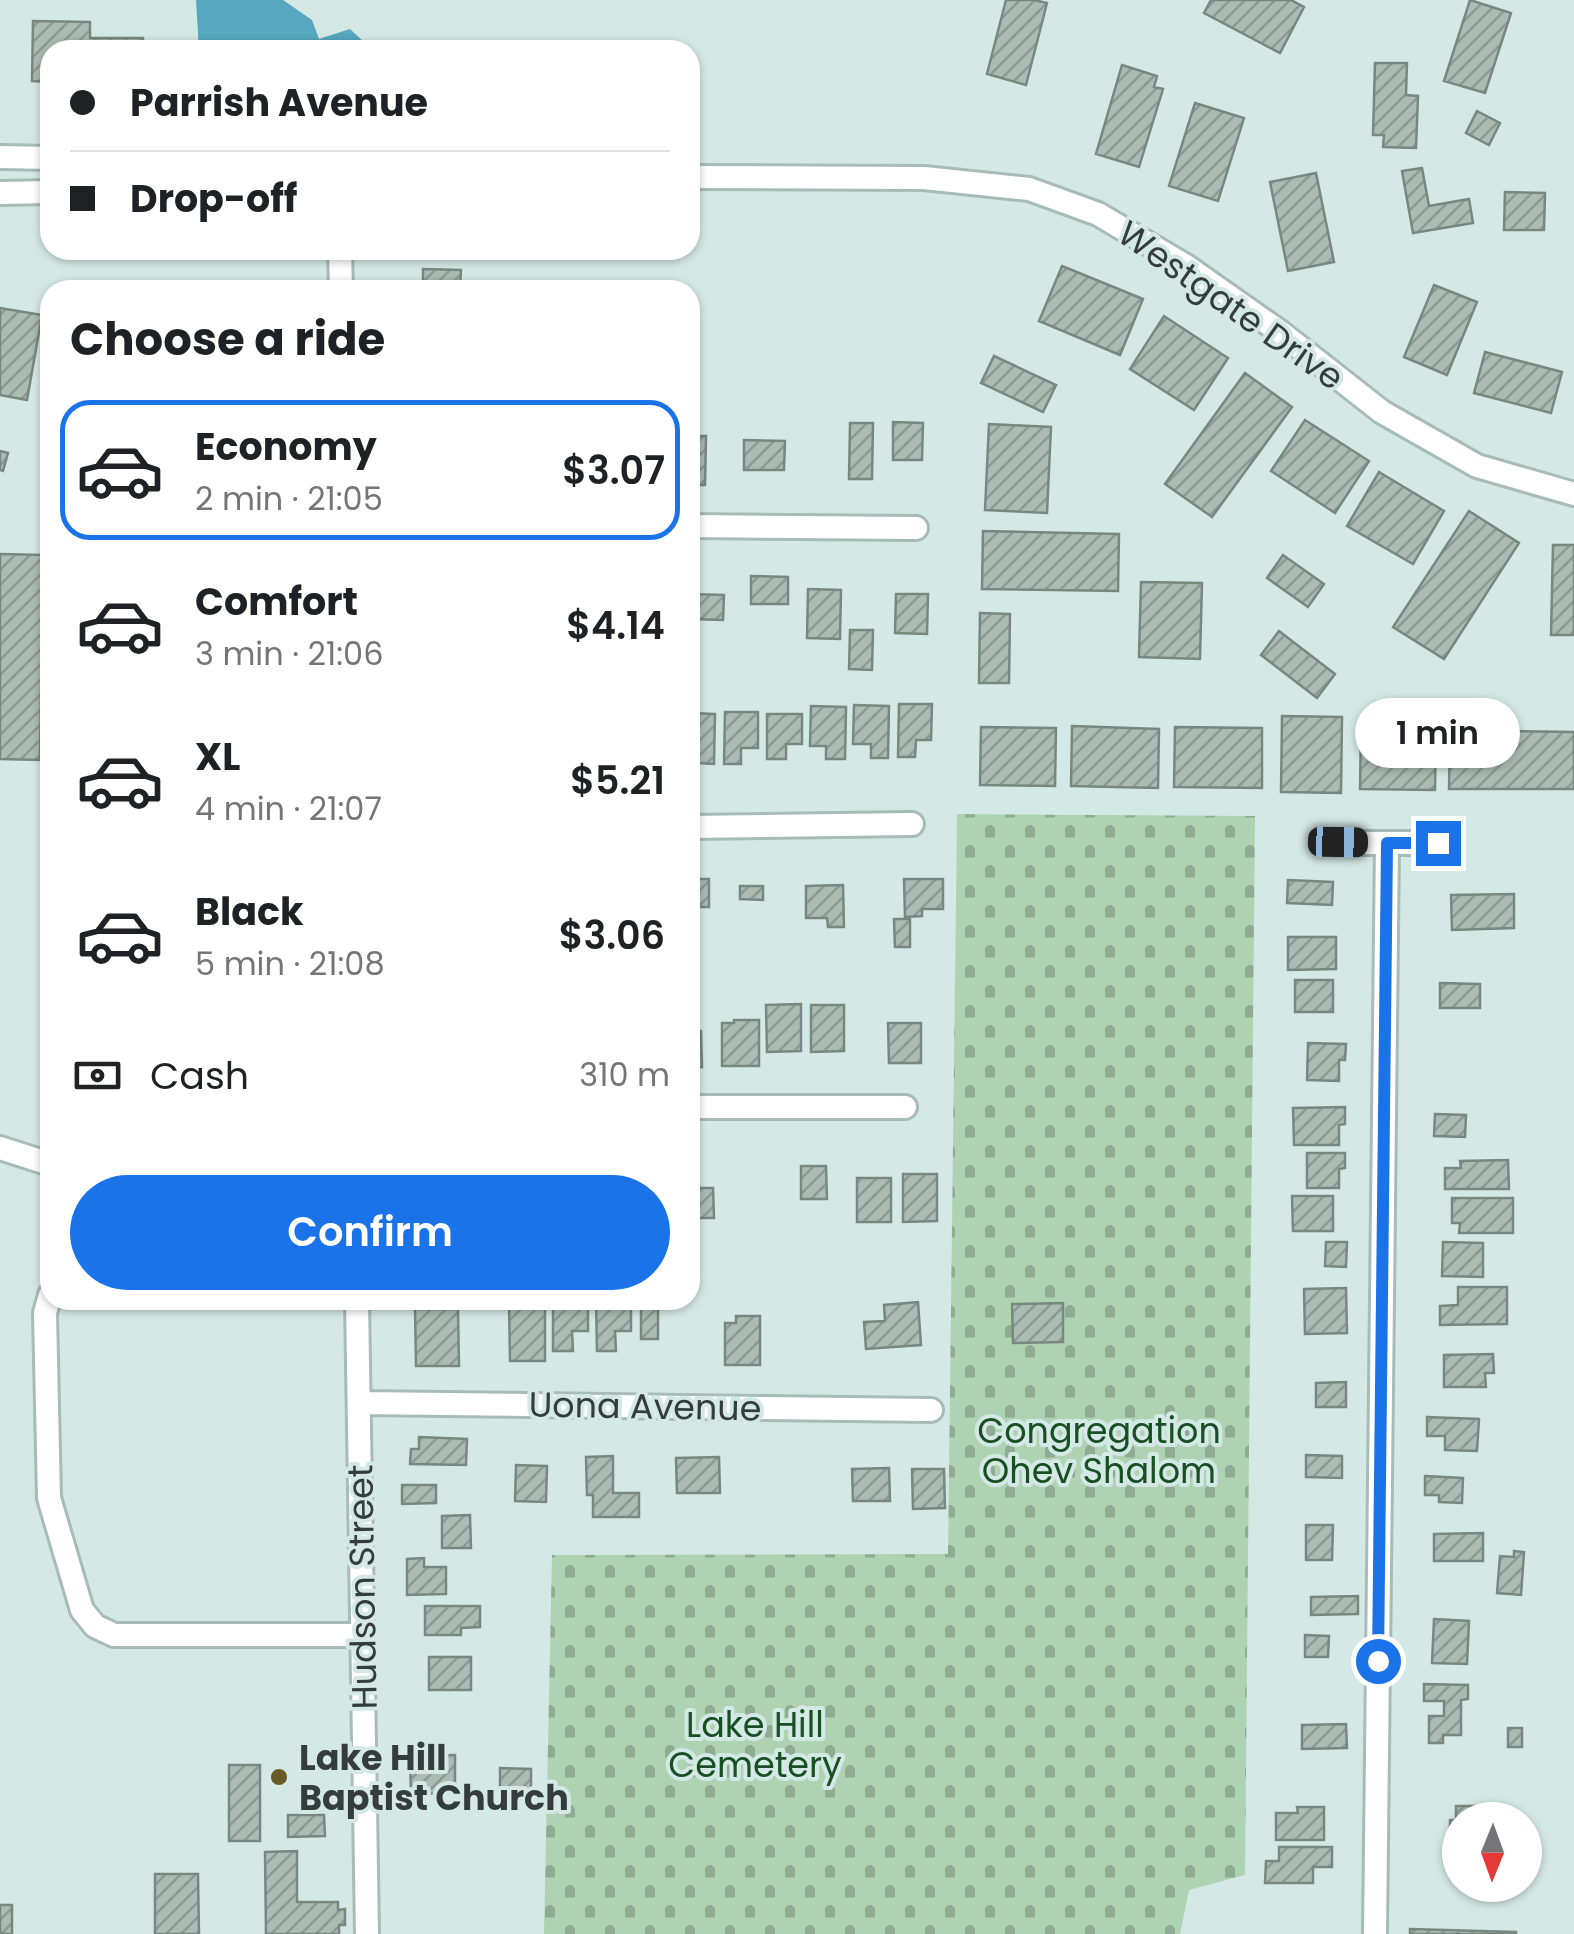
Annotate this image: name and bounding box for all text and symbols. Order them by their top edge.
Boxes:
text: Parrish Avenue [130,76,428,129]
text: Drop-off [130,172,298,225]
street label: Westgate Drive [1108,209,1354,401]
text: Choose a ride [70,308,385,371]
text: Economy [195,420,377,473]
icon: car [75,425,165,515]
text: $3.07 [562,444,665,497]
text: 2 min · 21:05 [195,476,383,521]
text: Comfort [195,575,358,628]
icon: car [75,580,165,670]
text: $4.14 [566,599,665,652]
text: 3 min · 21:06 [195,631,383,676]
callout: 1 min [1356,698,1520,768]
text: 1 min [1396,710,1479,755]
text: XL [195,730,240,783]
icon: car [75,735,165,825]
text: $5.21 [570,754,665,807]
text: 4 min · 21:07 [195,786,382,831]
route end [1416,821,1461,866]
car [1308,826,1368,858]
text: Black [195,885,304,938]
icon: car [75,890,165,980]
text: $3.06 [559,909,665,962]
text: 5 min · 21:08 [195,941,385,986]
icon: cash [70,1048,125,1103]
text: Cash [150,1049,249,1102]
text: 310 m [579,1052,670,1097]
button: Confirm [70,1175,670,1290]
street label: Uona Avenue [528,1379,762,1433]
park label: Congregation Ohev Shalom [977,1406,1221,1495]
street label: Hudson Street [335,1464,389,1710]
route start [1356,1639,1401,1684]
park label: Lake Hill Cemetery [668,1700,842,1789]
place label: Lake Hill Baptist Church [299,1733,569,1822]
marker: Lake Hill Baptist Church [268,1766,290,1788]
north arrow [1442,1802,1542,1902]
map controls [1442,1802,1542,1902]

